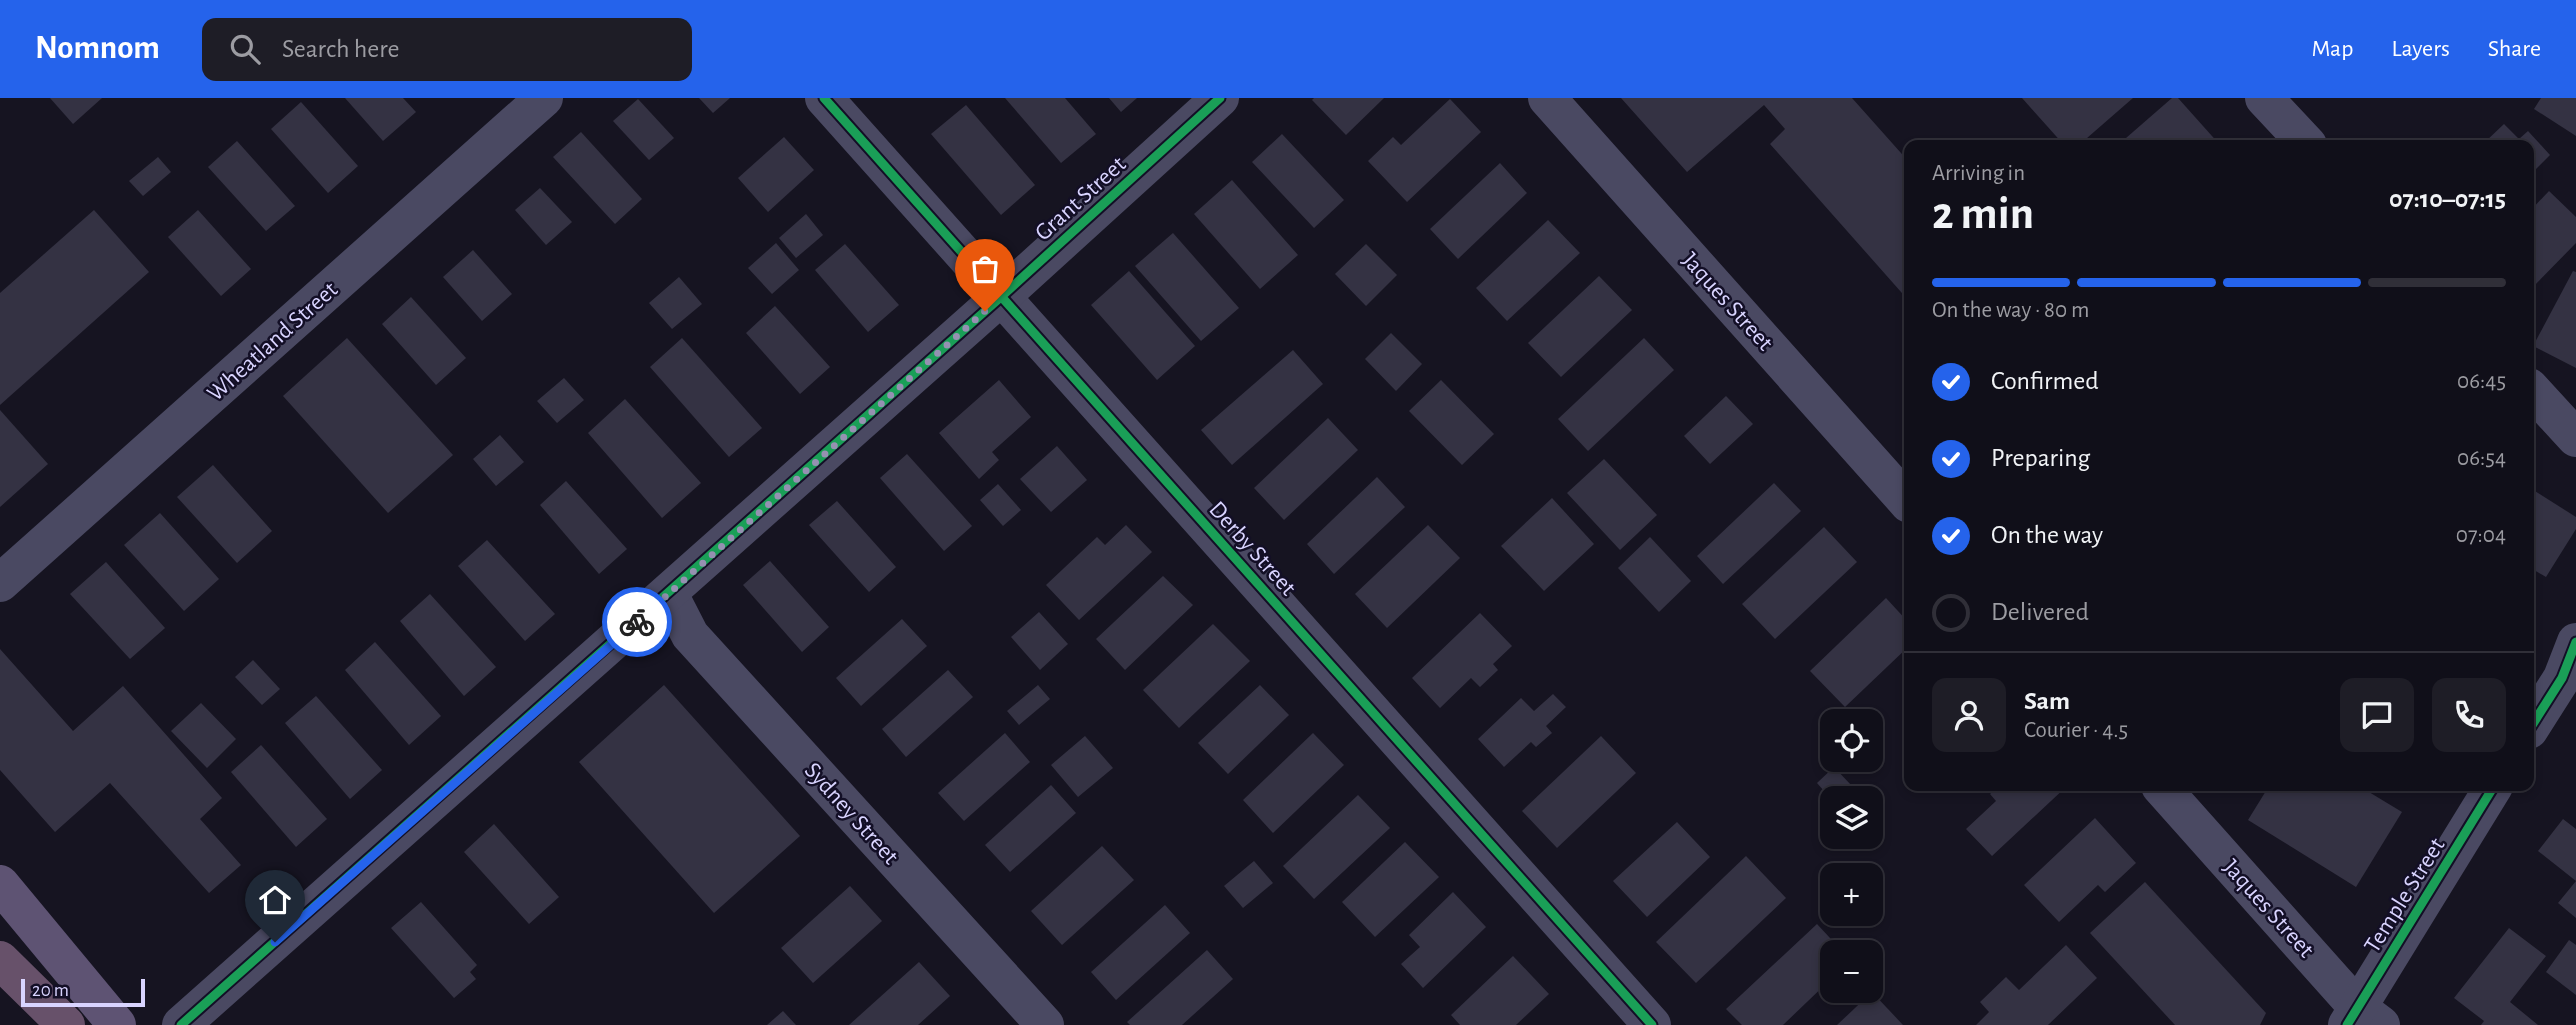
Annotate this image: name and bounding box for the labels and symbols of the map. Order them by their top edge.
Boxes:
street label: Grant Street [1031,152,1131,245]
pin [955,239,1015,311]
street label: Jaques Street [1677,248,1778,356]
street label: Wheatland Street [203,277,342,406]
street label: Derby Street [1204,497,1301,600]
courier [602,587,672,657]
street label: Sydney Street [800,758,903,869]
street label: Temple Street [2360,834,2450,957]
street label: Jaques Street [2218,855,2319,963]
pin [245,870,305,942]
scale bar [21,976,145,1008]

